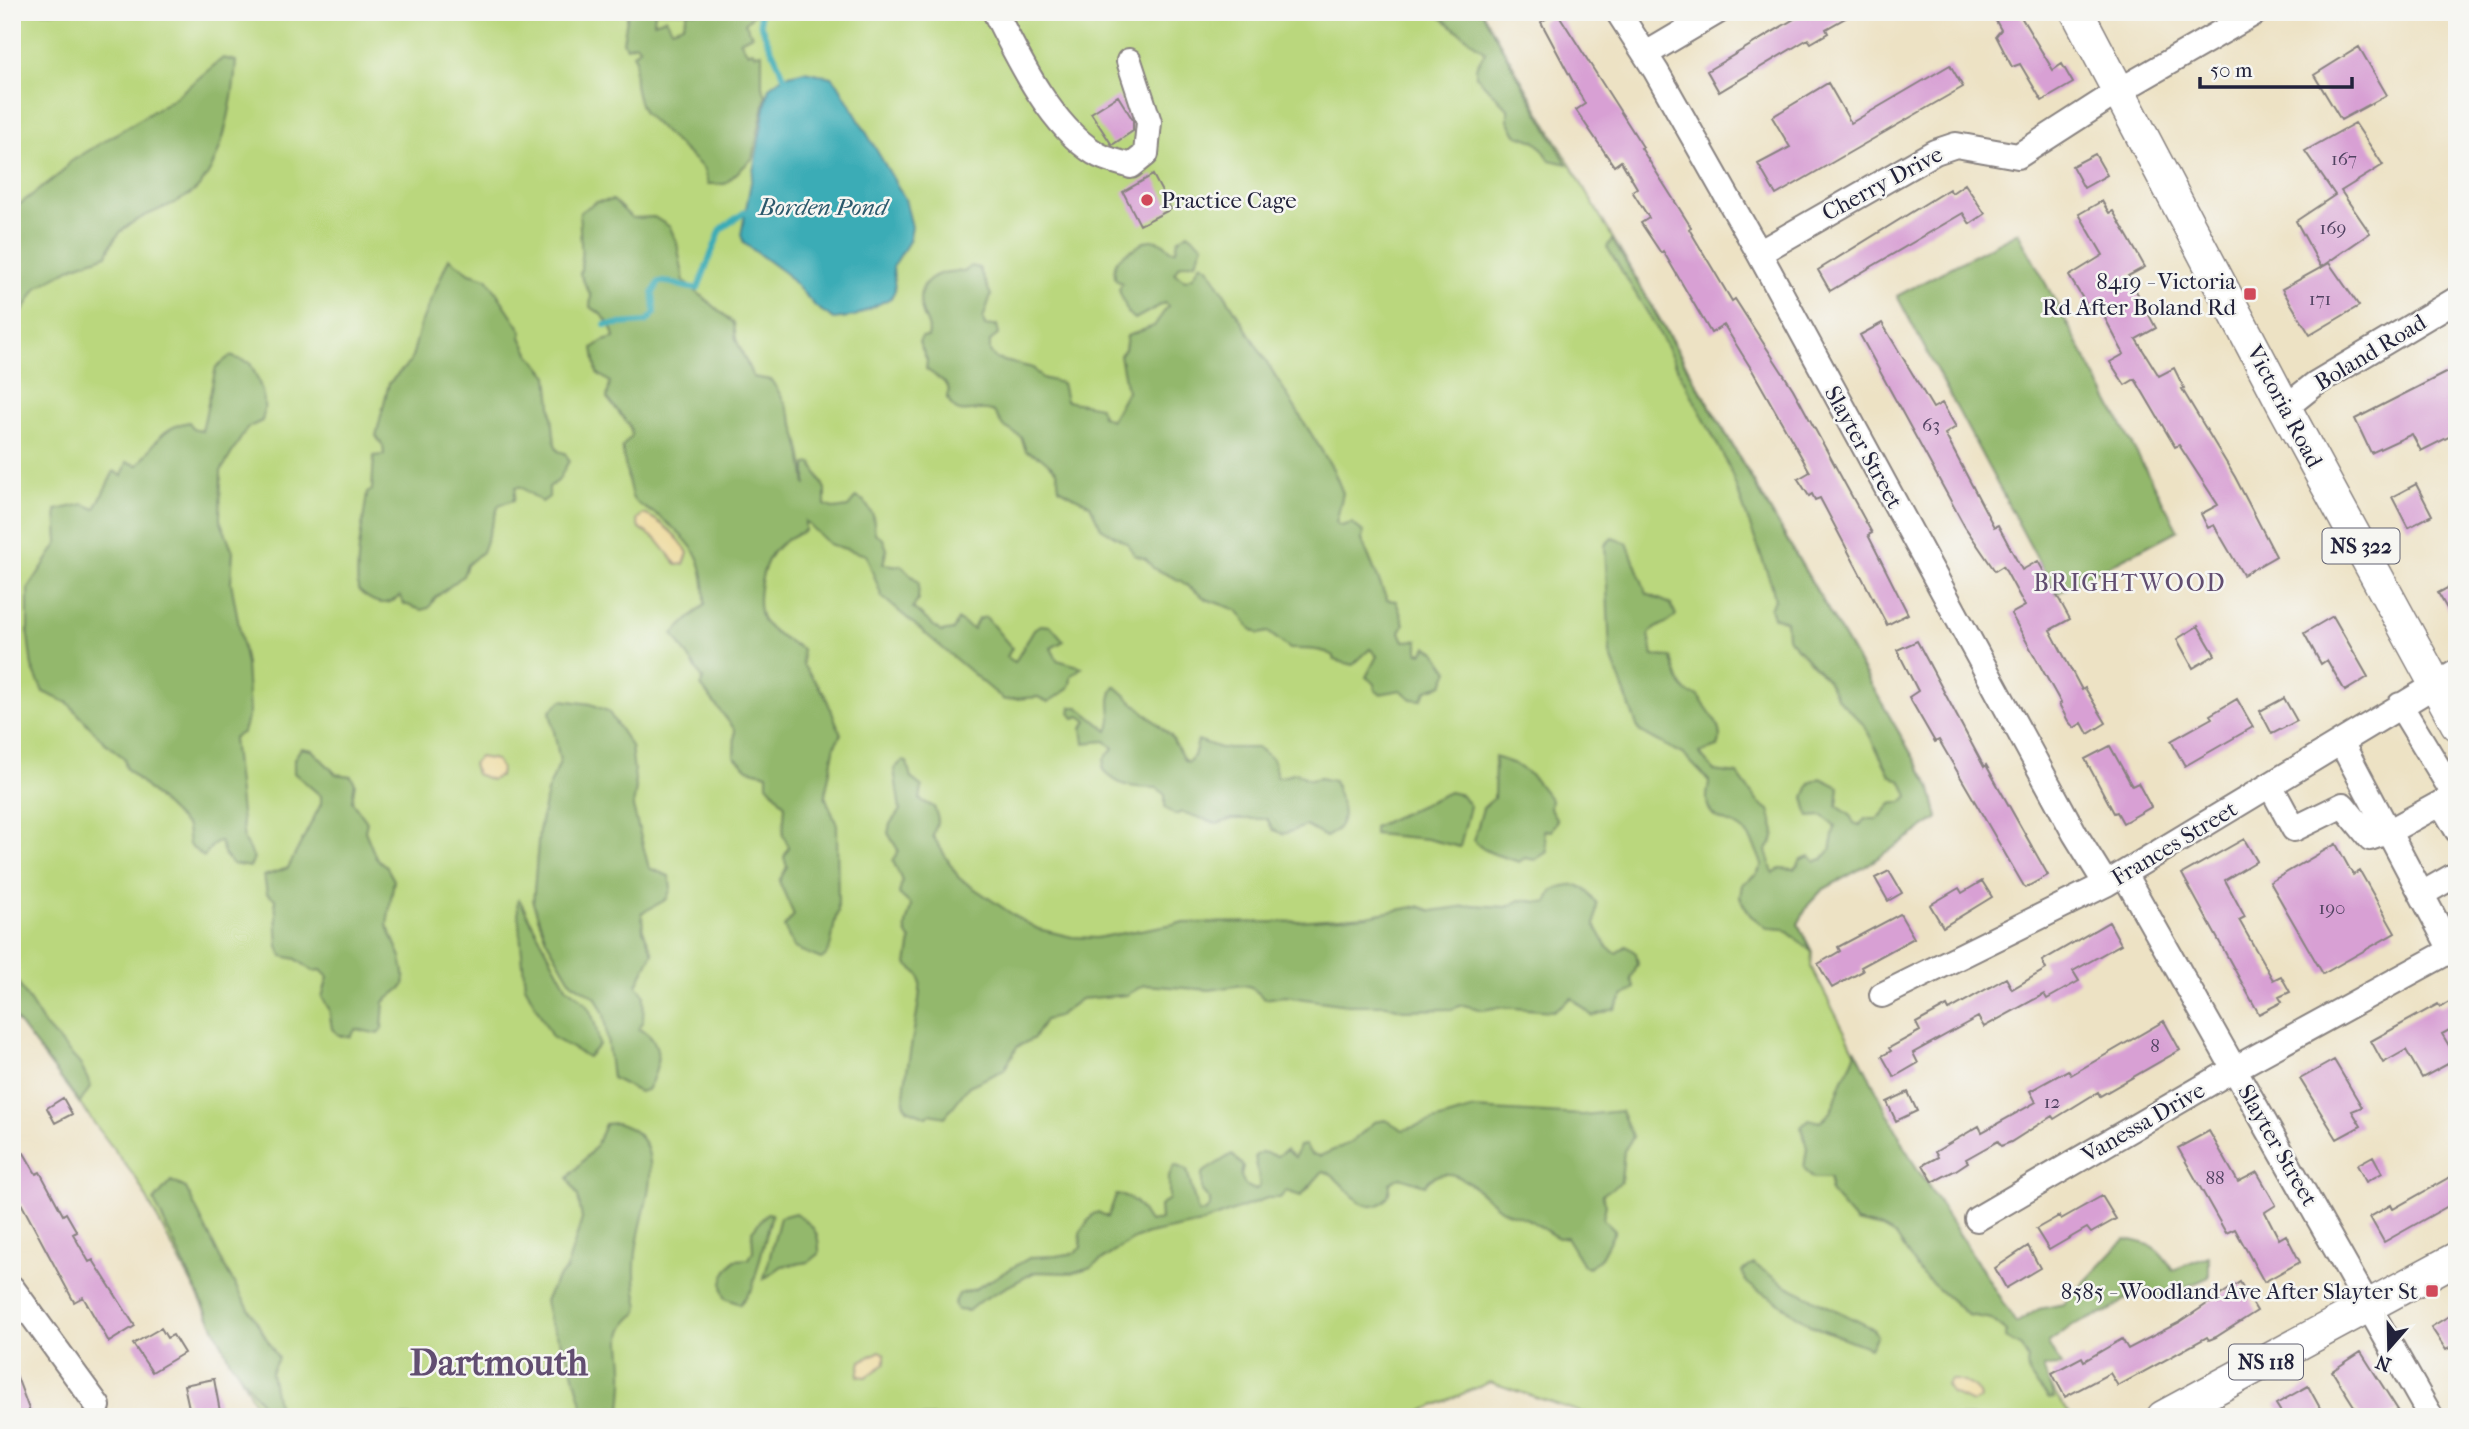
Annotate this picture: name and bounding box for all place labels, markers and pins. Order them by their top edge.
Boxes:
place label: Practice Cage [1161,187,1297,214]
marker: Practice Cage [1139,192,1155,208]
place label: 8419 - Victoria Rd After Boland Rd [2042,268,2236,321]
marker: 8419 - Victoria Rd After Boland Rd [2242,286,2258,302]
place label: 8585 - Woodland Ave After Slayter St [2061,1278,2418,1305]
marker: 8585 - Woodland Ave After Slayter St [2424,1283,2440,1299]

